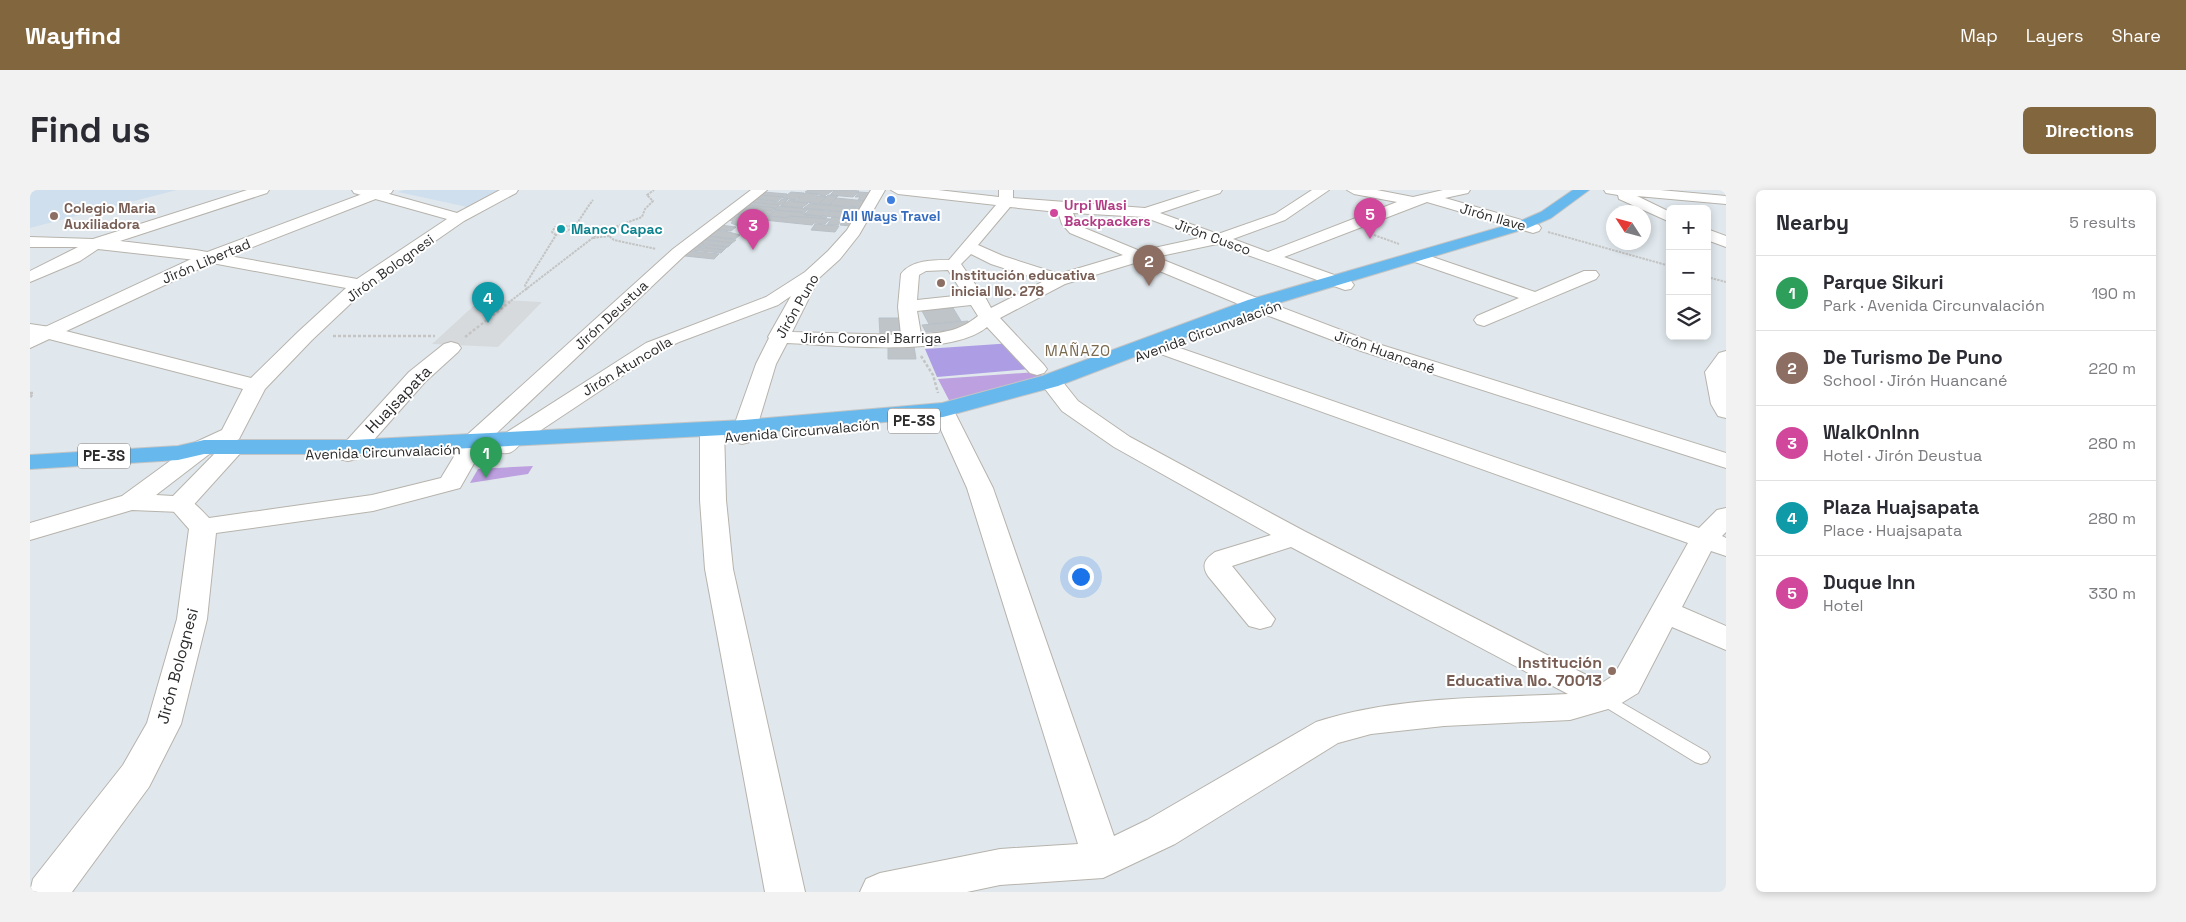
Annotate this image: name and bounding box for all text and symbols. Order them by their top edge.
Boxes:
text: Wayfind [25,20,121,51]
text: Map [1960,24,1998,47]
text: Layers [2026,24,2083,47]
text: Share [2111,24,2161,47]
button: Directions [2023,107,2156,154]
text: Find us [30,108,151,152]
marker: All Ways Travel [885,194,897,206]
place label: Urpi Wasi Backpackers [1064,196,1151,230]
pin: 5 [1354,198,1386,239]
place label: Colegio Maria Auxiliadora [64,199,156,233]
street label: Jirón Ilave [1458,199,1528,235]
north arrow [1606,205,1651,250]
map controls [1666,205,1711,340]
button: + [1666,205,1711,250]
place label: All Ways Travel [842,207,940,225]
marker: Urpi Wasi Backpackers [1048,207,1060,219]
pin: 3 [737,209,769,250]
text: Nearby [1776,209,1849,236]
marker: Colegio Maria Auxiliadora [48,210,60,222]
text: 5 results [2069,212,2136,233]
street label: Jirón Cusco [1173,215,1253,259]
place label: Manco Capac [571,220,663,238]
marker: Manco Capac [555,223,567,235]
street label: Jirón Bolognesi [343,230,437,306]
street label: Jirón Libertad [159,234,253,288]
pin: 2 [1133,245,1165,286]
button: − [1666,250,1711,295]
place label: Institución educativa inicial No. 278 [951,266,1095,300]
street label: Jirón Puno [771,270,823,342]
text: Parque Sikuri [1823,270,1944,295]
street label: Jirón Deustua [570,276,652,354]
marker: Institución educativa inicial No. 278 [935,277,947,289]
pin: 4 [472,282,504,323]
text: 1 [1788,283,1796,304]
text: 190 m [2091,283,2136,304]
button: layers [1666,295,1711,340]
text: Park · Avenida Circunvalación [1823,295,2045,316]
street label: Avenida Circunvalación [1132,296,1284,366]
street label: Jirón Huancané [1332,326,1438,378]
street label: Jirón Coronel Barriga [800,329,942,347]
street label: Jirón Atuncolla [579,332,675,400]
district label: MAÑAZO [1045,341,1111,360]
text: De Turismo De Puno [1823,345,2003,370]
text: 2 [1787,358,1797,379]
text: 220 m [2089,358,2136,379]
street label: Huajsapata [361,361,436,438]
text: School · Jirón Huancané [1823,370,2007,391]
road number: PE-3S [888,408,940,434]
street label: Avenida Circunvalación [724,415,880,447]
text: WalkOnInn [1823,420,1920,445]
text: 3 [1787,433,1797,454]
text: 280 m [2088,433,2136,454]
pin: 1 [470,437,502,478]
street label: Avenida Circunvalación [305,440,461,464]
road number: PE-3S [78,444,130,468]
text: Hotel · Jirón Deustua [1823,445,1982,466]
text: Plaza Huajsapata [1823,495,1979,520]
text: 4 [1787,508,1797,529]
text: 280 m [2088,508,2136,529]
text: Place · Huajsapata [1823,520,1962,541]
your location [1068,564,1094,590]
text: Duque Inn [1823,570,1915,595]
text: 5 [1787,583,1797,604]
text: 330 m [2089,583,2136,604]
text: Hotel [1823,595,1864,616]
street label: Jirón Bolognesi [152,606,203,726]
place label: Institución Educativa No. 70013 [1446,652,1602,691]
marker: Institución Educativa No. 70013 [1606,665,1618,677]

